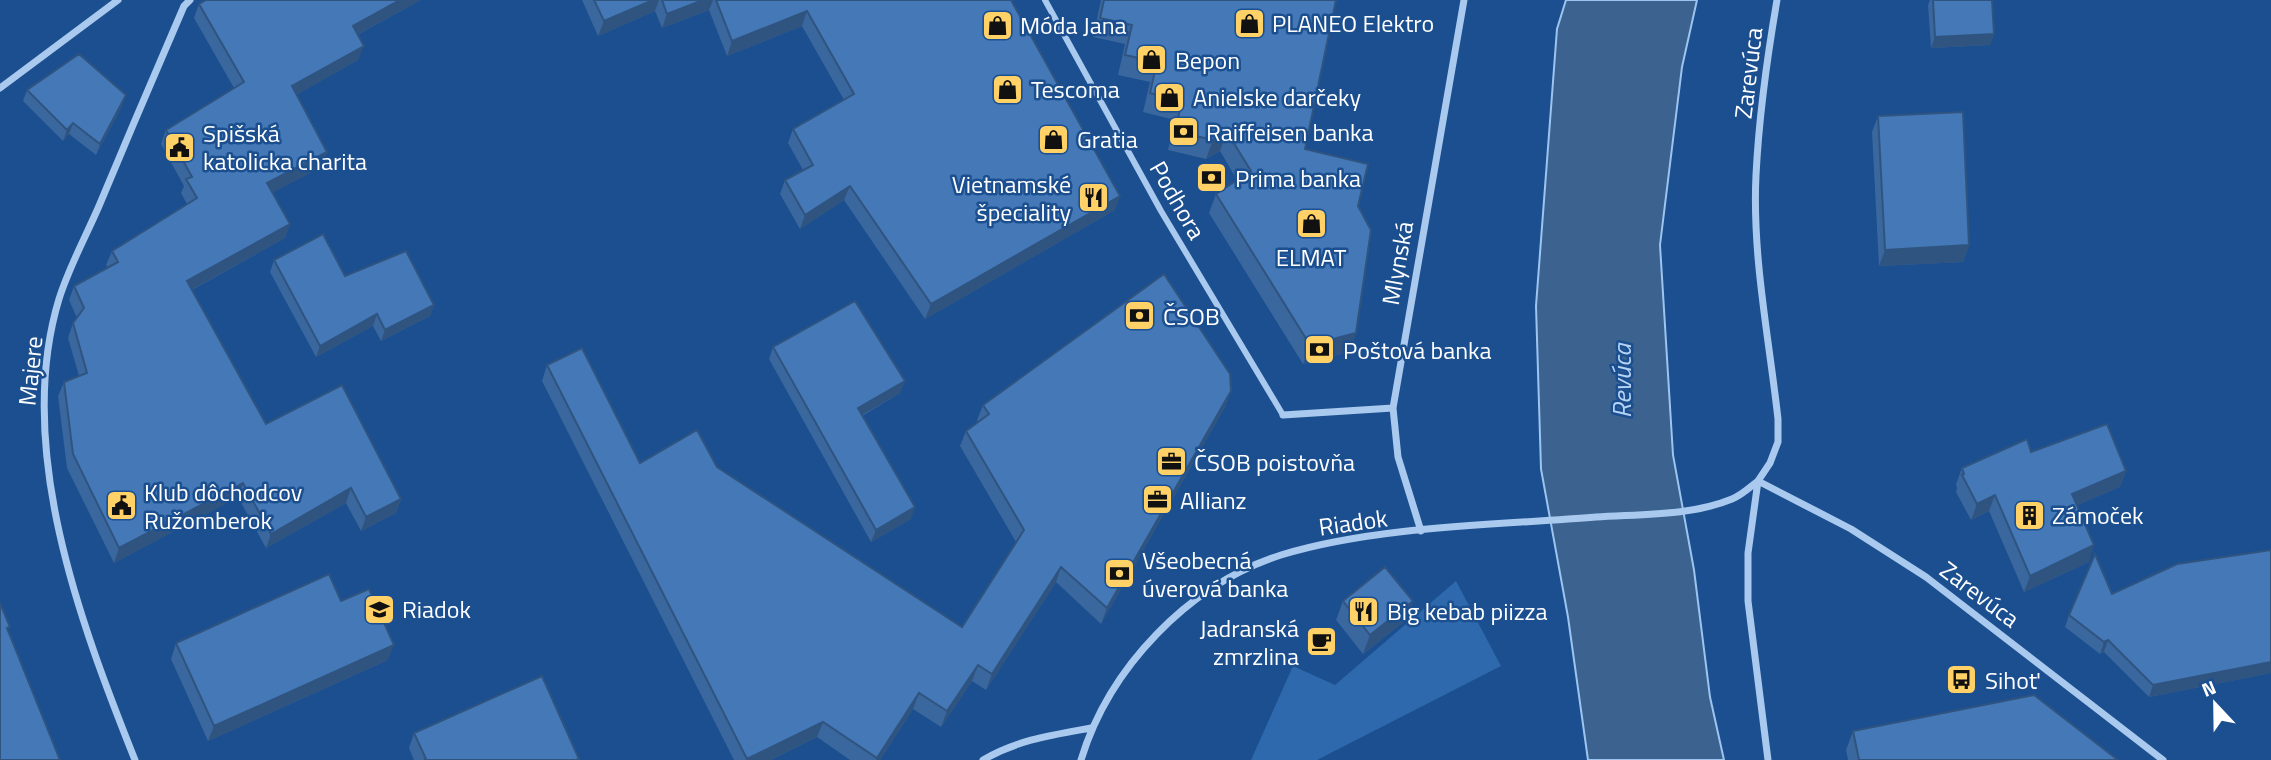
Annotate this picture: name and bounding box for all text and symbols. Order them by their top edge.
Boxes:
place label: PLANEO Elektro [1272,5,1434,41]
shop icon: PLANEO Elektro [1232,6,1266,40]
place label: Móda Jana [1020,7,1127,43]
shop icon: Móda Jana [980,8,1014,42]
street label: Zarevúca [1725,25,1771,121]
place label: Bepon [1175,42,1240,78]
shop icon: Bepon [1135,43,1169,77]
place label: Tescoma [1031,71,1120,107]
shop icon: Tescoma [991,72,1025,106]
place label: Anielske darčeky [1193,79,1362,115]
shop icon: Anielske darčeky [1153,80,1187,114]
place label: Raiffeisen banka [1206,114,1374,150]
place label: Spišská katolicka charita [203,115,367,179]
bank icon: Raiffeisen banka [1166,115,1200,149]
place label: Gratia [1077,121,1138,157]
shop icon: Gratia [1037,122,1071,156]
public building icon: Spišská katolicka charita [163,130,197,164]
street label: Podhora [1141,154,1215,246]
place label: Prima banka [1235,160,1361,196]
bank icon: Prima banka [1195,161,1229,195]
place label: Vietnamské špeciality [952,166,1071,230]
restaurant icon: Vietnamské špeciality [1077,181,1111,215]
shop icon: ELMAT [1294,206,1328,240]
street label: Mlynská [1372,218,1422,308]
place label: ELMAT [1276,239,1347,275]
place label: ČSOB [1163,298,1220,334]
bank icon: ČSOB [1123,299,1157,333]
place label: Poštová banka [1343,332,1492,368]
bank icon: Poštová banka [1303,333,1337,367]
street label: Majere [8,334,52,408]
water label: Revúca [1602,342,1641,418]
place label: ČSOB poistovňa [1194,444,1355,480]
office icon: ČSOB poistovňa [1154,445,1188,479]
place label: Klub dôchodcov Ružomberok [144,474,302,538]
place label: Allianz [1180,482,1246,518]
office icon: Allianz [1140,483,1174,517]
public building icon: Klub dôchodcov Ružomberok [104,489,138,523]
place label: Zámoček [2052,497,2144,533]
building icon: Zámoček [2012,498,2046,532]
street label: Riadok [1316,499,1390,545]
place label: Všeobecná úverová banka [1142,542,1288,606]
street label: Zarevúca [1933,552,2027,636]
bank icon: Všeobecná úverová banka [1102,557,1136,591]
place label: Riadok [402,591,471,627]
school or university icon: Riadok [362,592,396,626]
place label: Big kebab piizza [1387,593,1548,629]
restaurant icon: Big kebab piizza [1347,594,1381,628]
place label: Jadranská zmrzlina [1200,610,1299,674]
cafe icon: Jadranská zmrzlina [1305,625,1339,659]
place label: Sihoť [1985,662,2040,698]
bus stop icon: Sihoť [1945,663,1979,697]
north arrow [2180,669,2250,739]
text: N [2197,672,2220,704]

